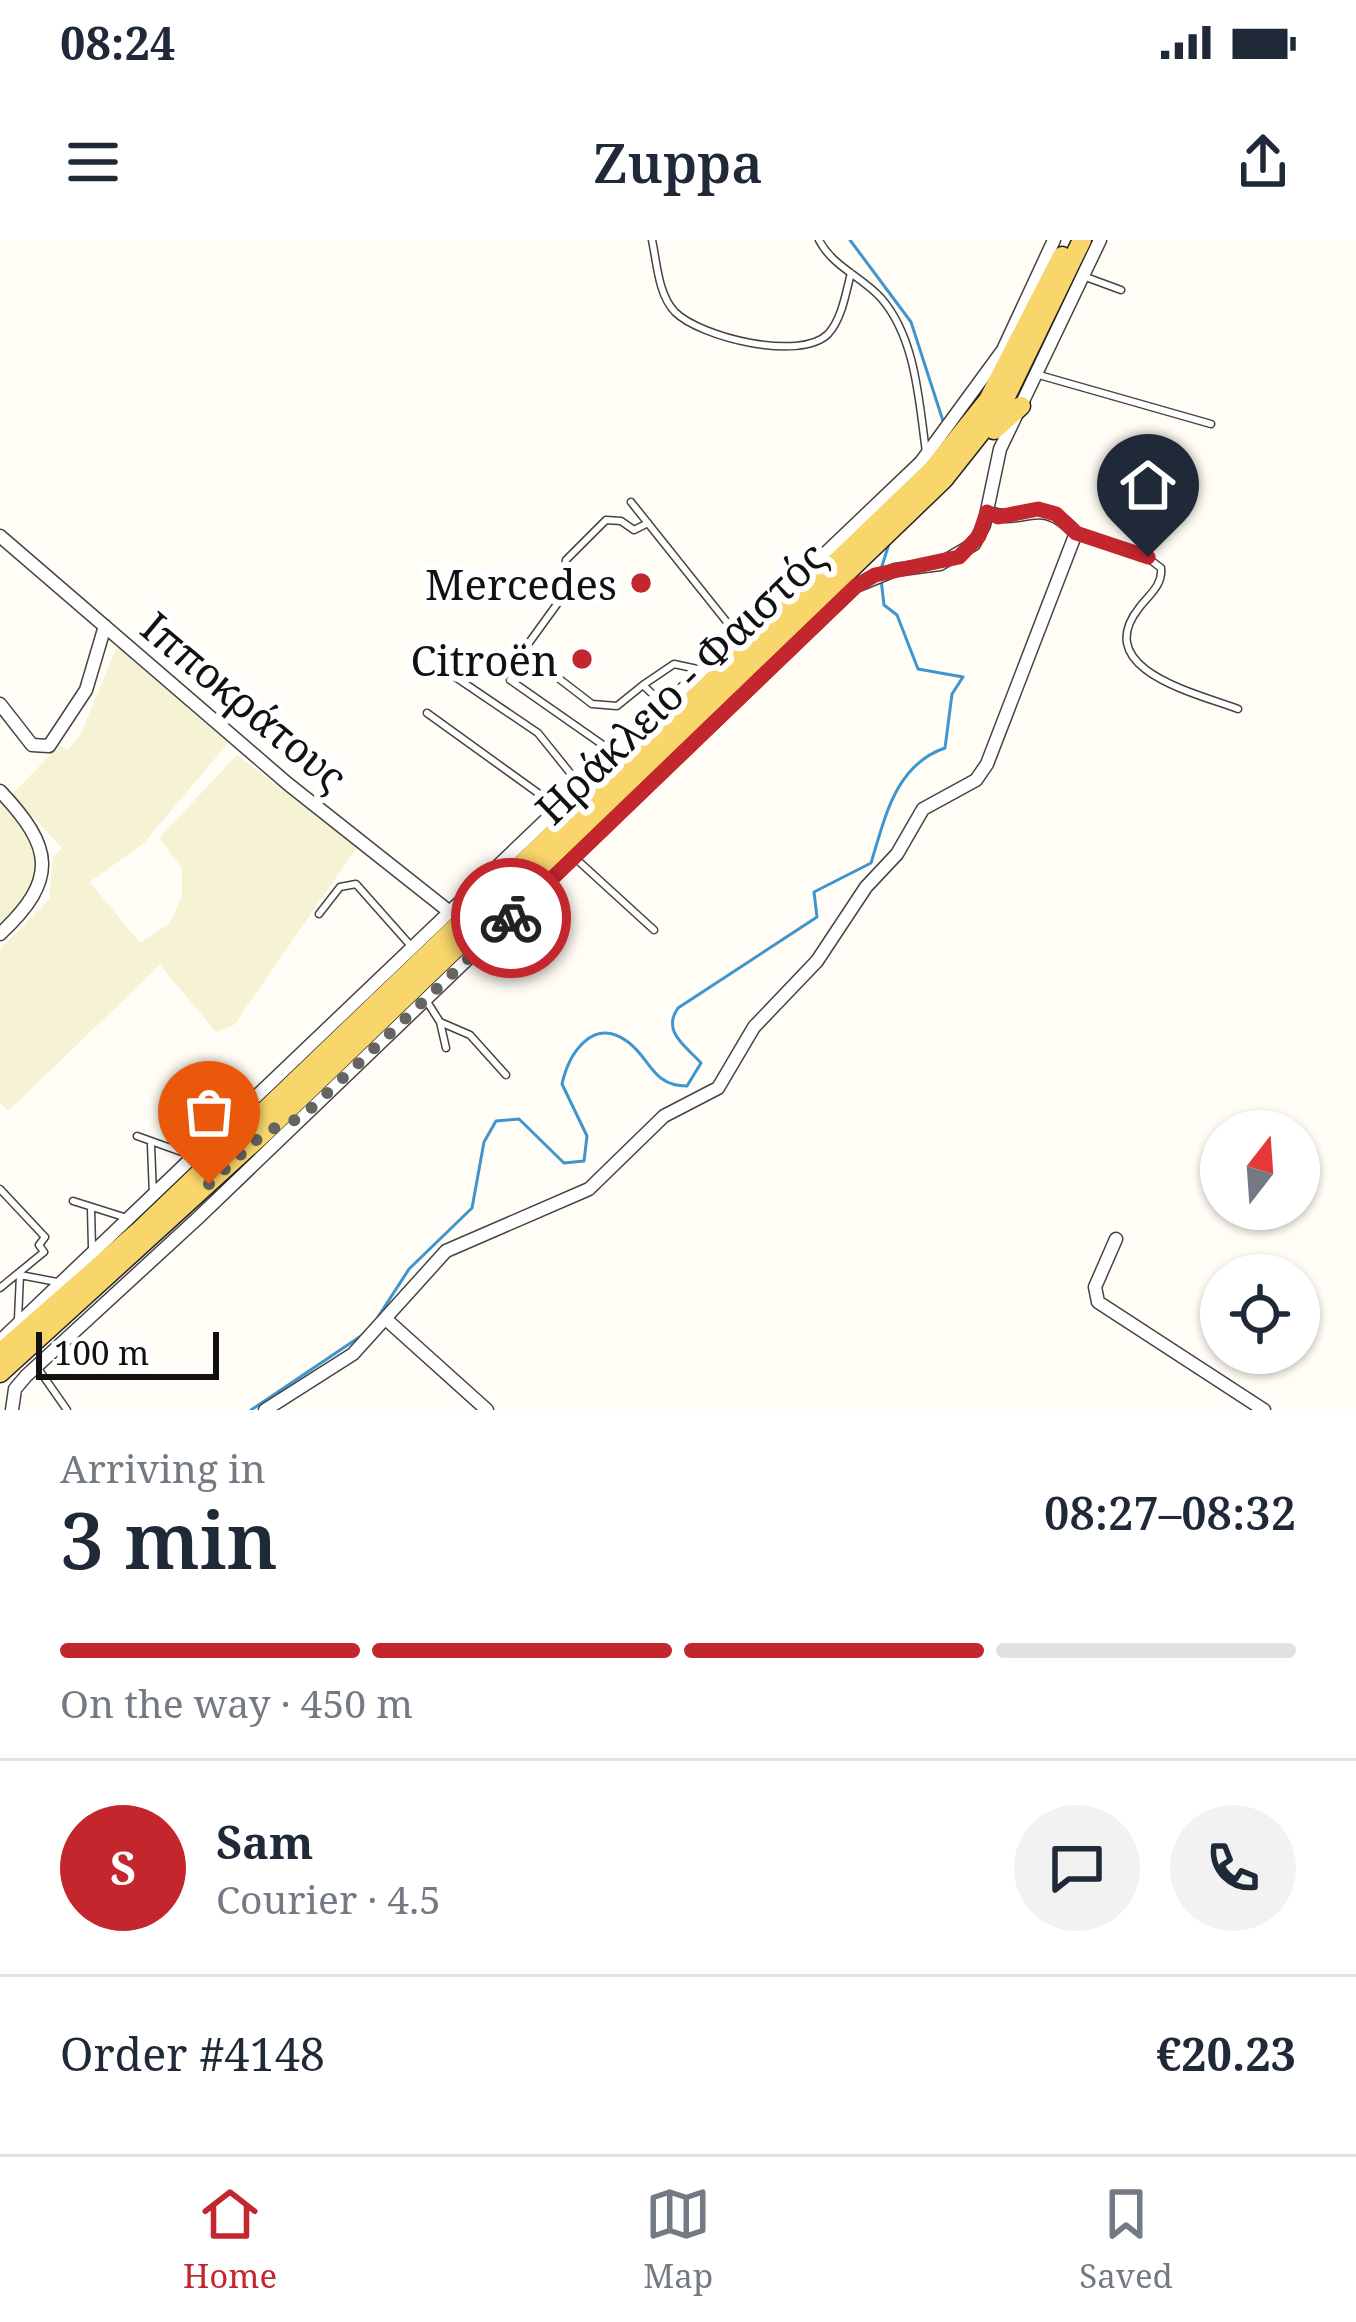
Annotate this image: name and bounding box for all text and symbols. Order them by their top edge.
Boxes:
text: 08:24 [60,12,175,73]
text: Zuppa [593,125,763,199]
icon: menu [60,129,126,195]
icon: share [1230,129,1296,195]
pin [1097,434,1199,557]
icon: home [1115,452,1181,518]
street label: Ηράκλειο - Φαιστός [522,528,838,836]
place label: Mercedes [425,555,617,612]
marker: Mercedes [628,570,654,596]
street label: Ιπποκράτους [130,598,360,804]
place label: Citroën [410,631,558,688]
marker: Citroën [569,646,595,672]
courier [451,858,571,978]
icon: bike [478,885,544,951]
pin [158,1061,260,1184]
icon: bag [176,1079,242,1145]
north arrow [1200,1110,1320,1230]
map controls [1200,1110,1320,1374]
button: locate [1200,1254,1320,1374]
scale bar [36,1326,219,1379]
text: 100 m [54,1330,149,1375]
text: Arriving in [60,1441,266,1494]
text: 08:27–08:32 [1044,1482,1296,1543]
text: 3 min [60,1486,278,1592]
text: On the way · 450 m [60,1676,413,1729]
button: chat [1014,1805,1140,1931]
button: phone [1170,1805,1296,1931]
text: Sam [216,1811,313,1872]
text: S [110,1837,136,1898]
text: Courier · 4.5 [216,1872,441,1925]
text: Order #4148 [60,2023,325,2084]
text: €20.23 [1156,2023,1296,2084]
tab: Home [183,2181,277,2298]
tab: Map [643,2181,713,2298]
tab: Saved [1079,2181,1173,2298]

